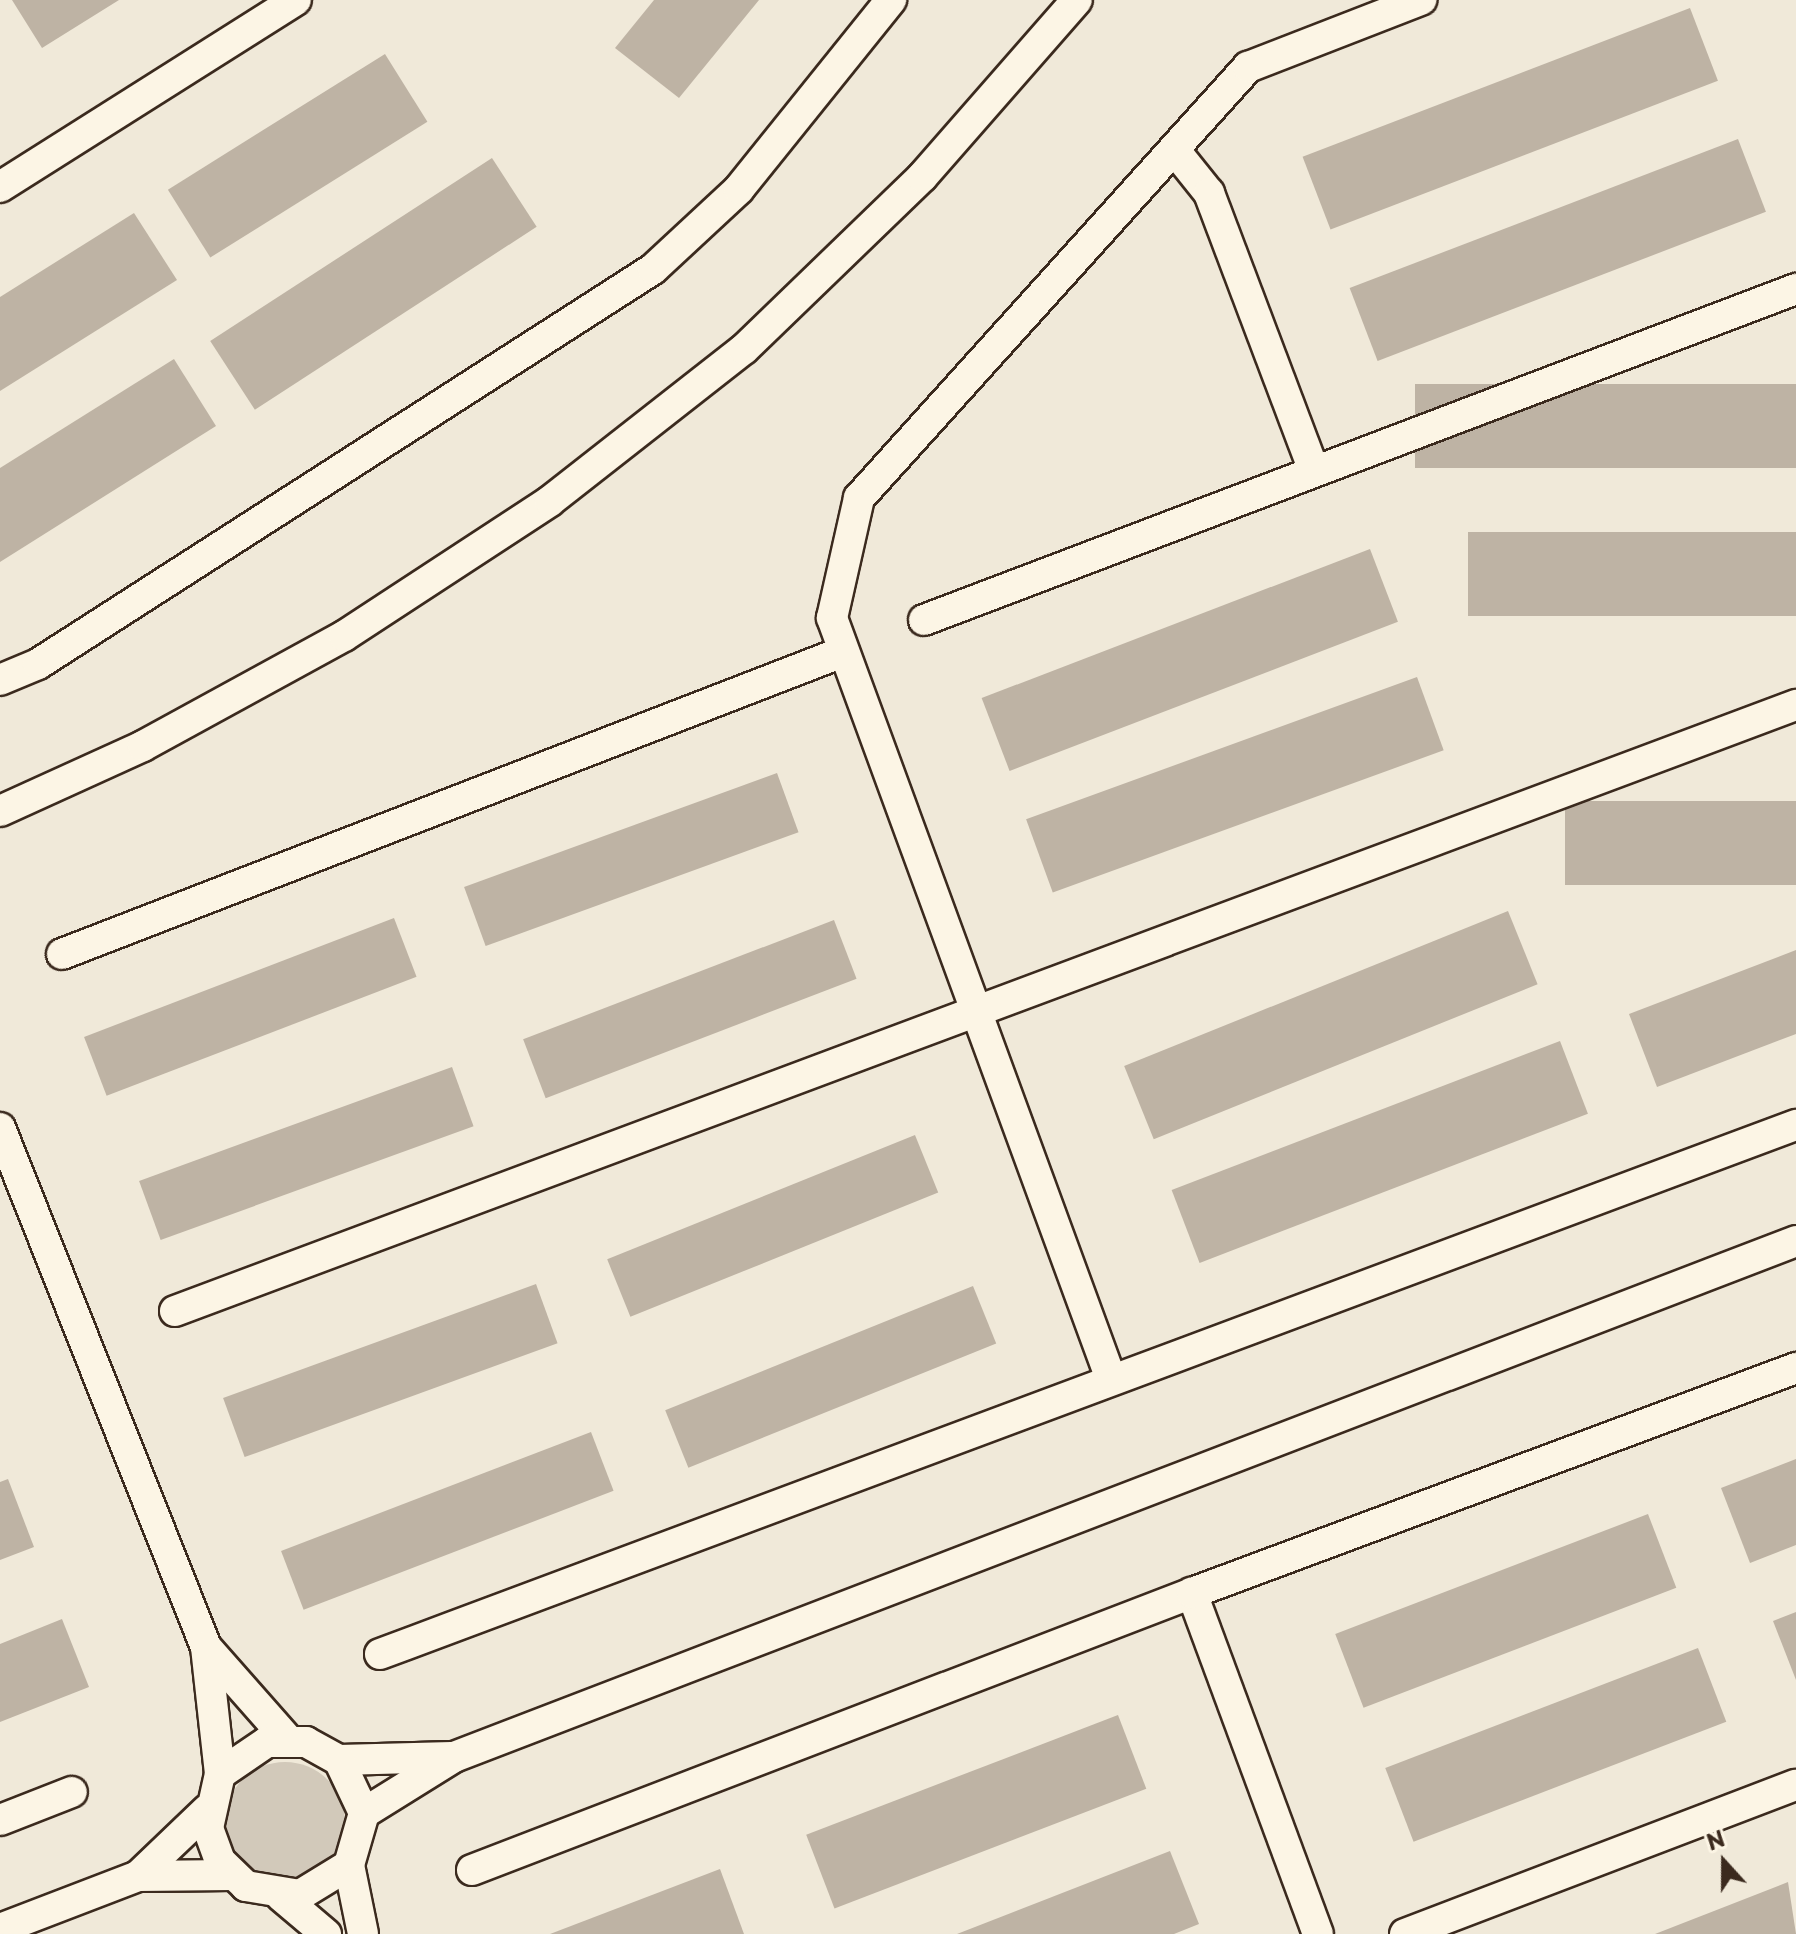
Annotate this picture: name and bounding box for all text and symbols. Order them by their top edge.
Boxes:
text: N [1701,1821,1729,1858]
north arrow [1684,1822,1764,1902]

